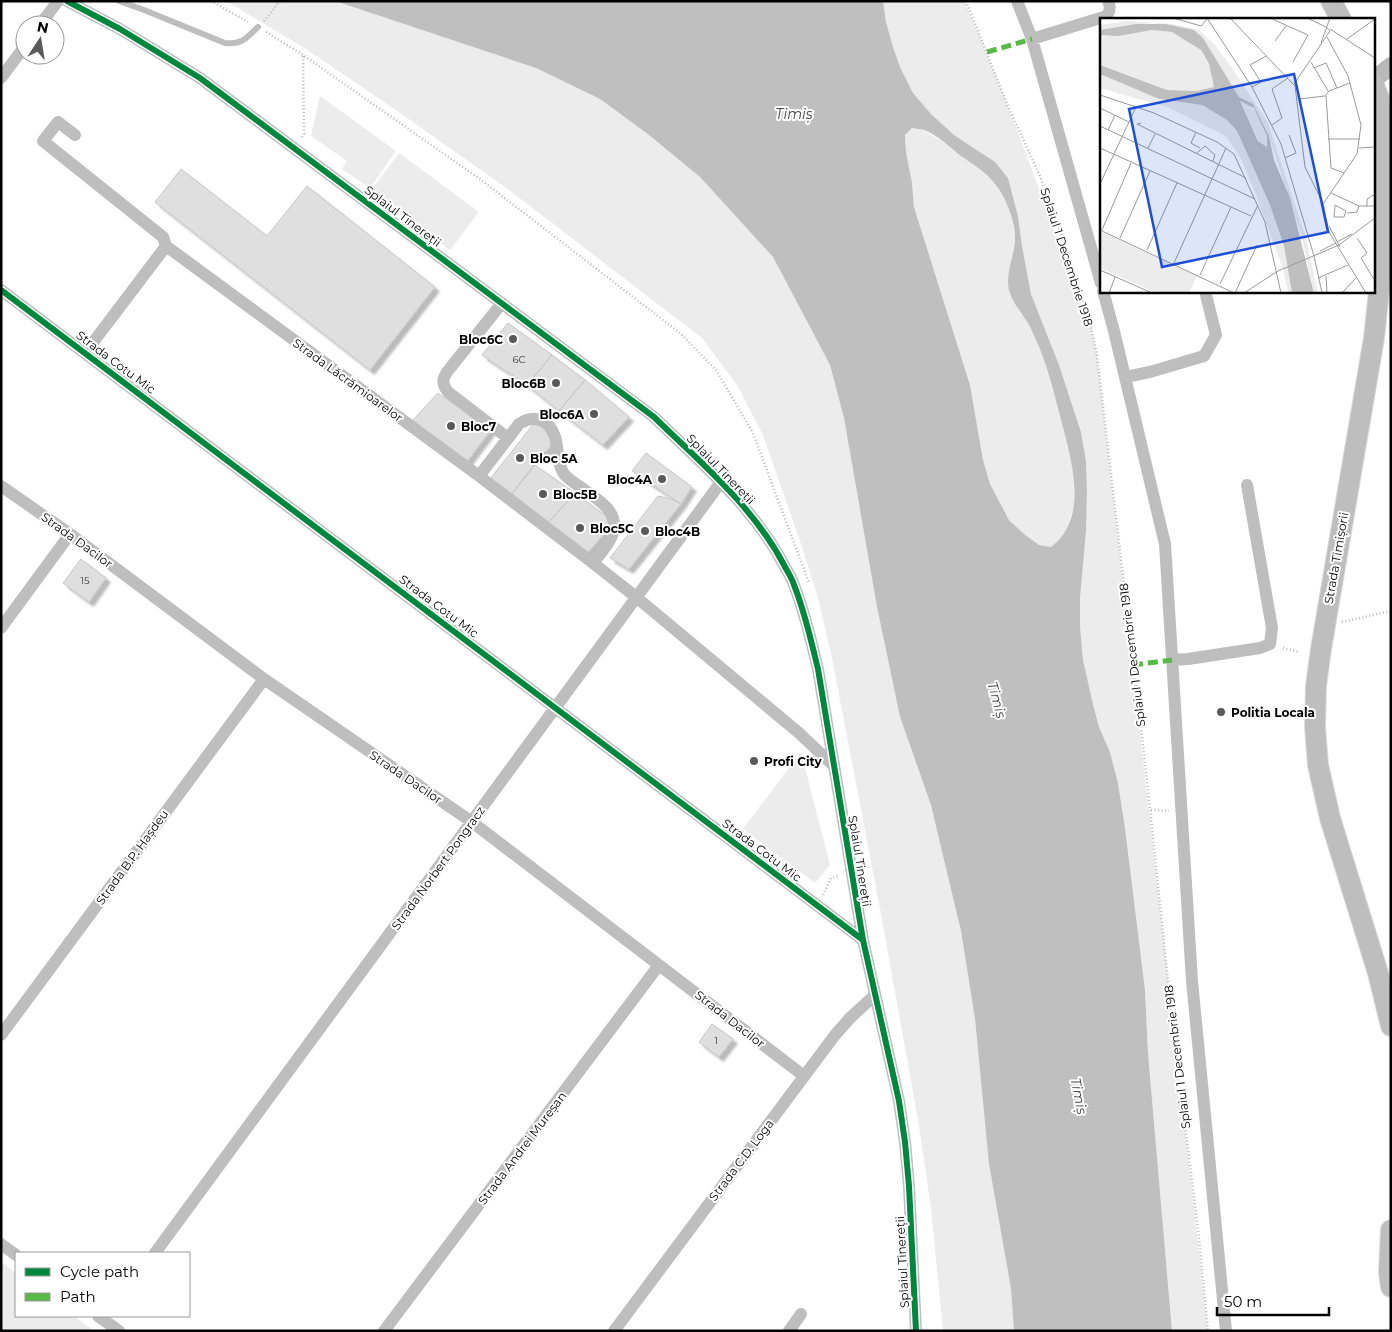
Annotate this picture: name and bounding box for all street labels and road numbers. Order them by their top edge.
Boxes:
street label: Splaiul Tinereții [362,182,444,250]
street label: Splaiul 1 Decembrie 1918 [1037,186,1097,329]
street label: Strada Cotu Mic [73,327,159,397]
street label: Strada Lăcrămioarelor [290,335,406,425]
street label: Splaiul Tinereții [684,431,758,507]
street label: Strada Dacilor [38,509,116,571]
street label: Strada Timișorii [1321,511,1351,605]
street label: Strada Cotu Mic [396,571,482,641]
street label: Splaiul 1 Decembrie 1918 [1116,582,1148,728]
street label: Strada Dacilor [367,747,445,807]
street label: Strada Norbert Pongracz [388,803,488,933]
street label: Strada B.P. Hașdeu [93,807,171,907]
street label: Splaiul Tinereții [845,814,875,908]
street label: Strada Cotu Mic [719,815,805,885]
street label: Splaiul 1 Decembrie 1918 [1161,984,1193,1130]
street label: Strada Dacilor [692,987,768,1051]
street label: Strada Andrei Mureșan [475,1089,569,1207]
street label: Strada C.D. Loga [705,1116,777,1204]
street label: Splaiul Tinereții [892,1216,912,1308]

